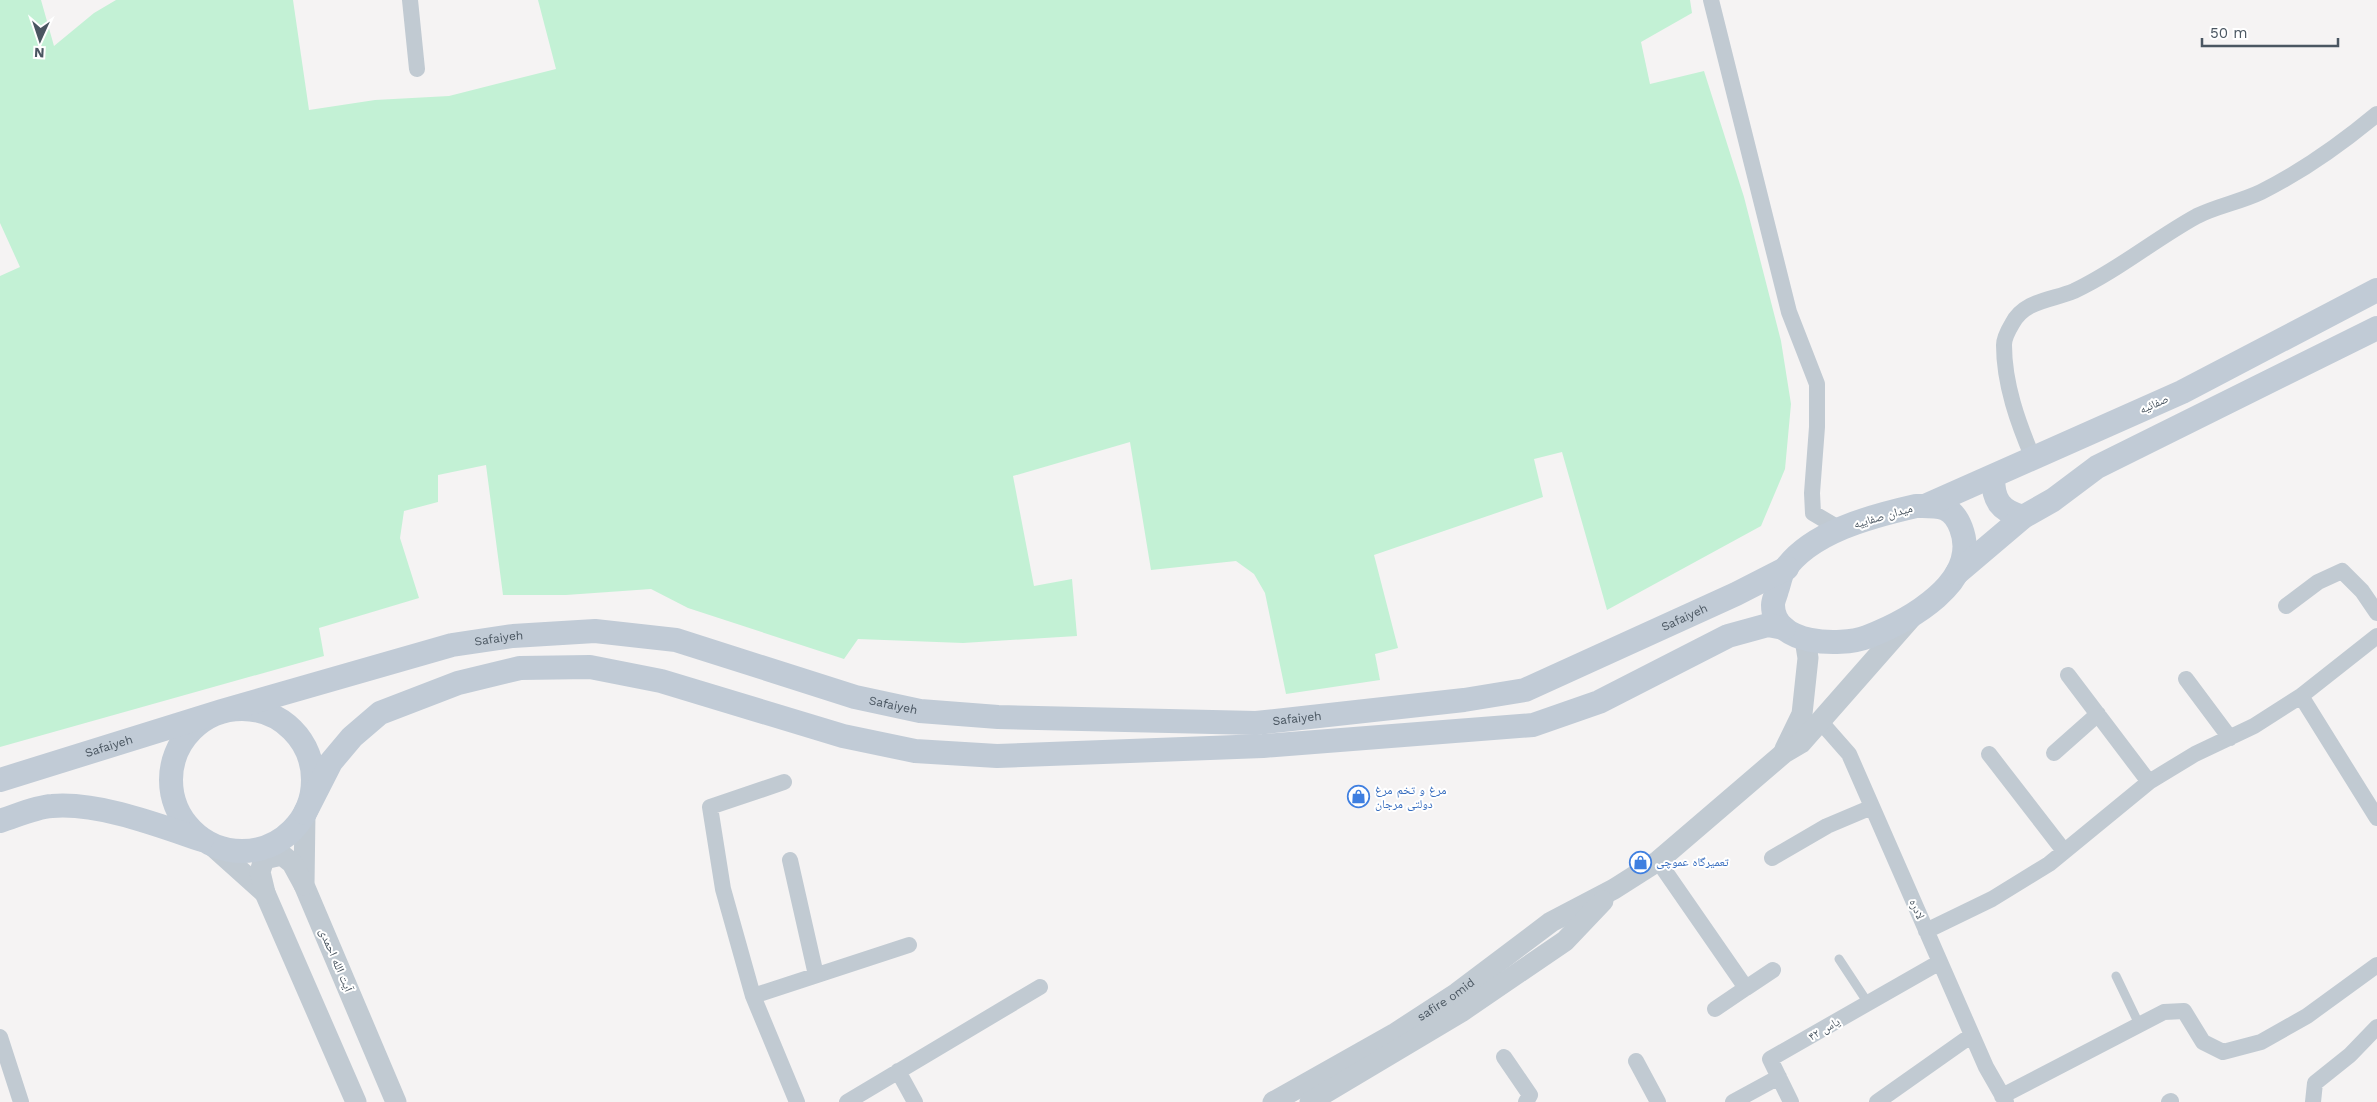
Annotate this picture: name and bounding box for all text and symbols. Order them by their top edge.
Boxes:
north arrow [15,15,65,65]
scale bar [2202,15,2338,47]
text: 50 m [2210,24,2247,42]
text: N [34,45,45,61]
street label: صفائیه [2137,391,2171,417]
street label: میدان صفاییه [1852,501,1914,531]
street label: Safaiyeh [1659,601,1710,634]
street label: Safaiyeh [473,628,524,649]
street label: Safaiyeh [868,693,919,717]
street label: Safaiyeh [1272,709,1322,728]
street label: Safaiyeh [83,732,134,760]
place label: مرغ و تخم مرغ دولتی مرجان [1375,783,1446,811]
shop icon: مرغ و تخم مرغ دولتی مرجان [1347,785,1371,809]
shop icon: تعمیرگاه عموچی [1628,850,1652,874]
place label: تعمیرگاه عموچی [1656,855,1729,869]
street label: لادره [1906,897,1928,921]
street label: آیت الله احمدی [316,926,356,995]
street label: safire omid [1415,975,1477,1024]
street label: یاس ۴۲ [1806,1014,1843,1044]

